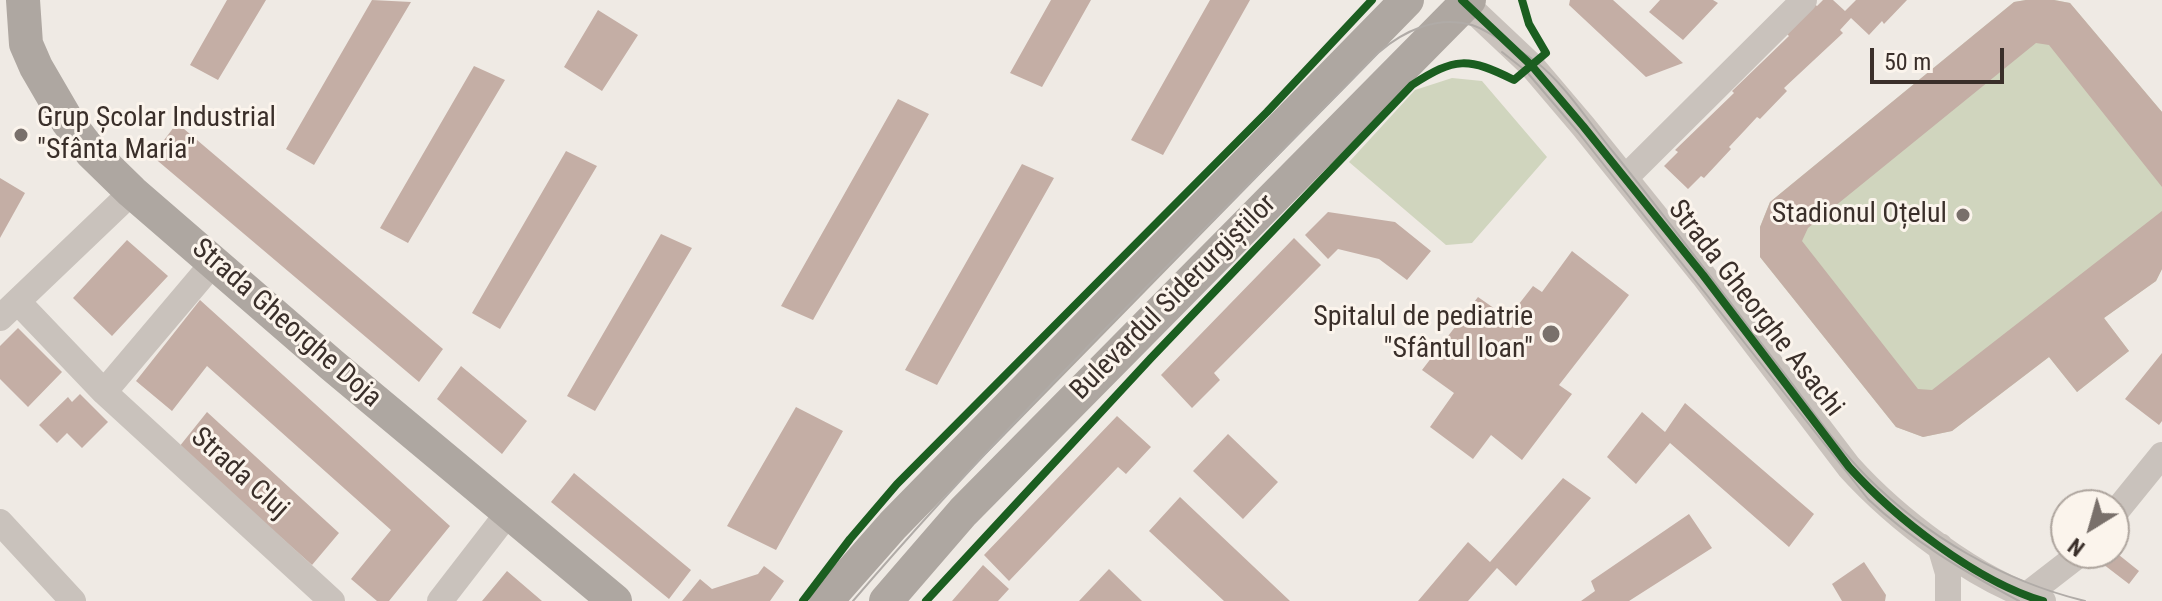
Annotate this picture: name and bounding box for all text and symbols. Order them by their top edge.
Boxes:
scale bar [1874,32,2008,82]
text: 50 m [1884,48,1931,76]
place label: Grup Școlar Industrial "Sfânta Maria" [37,102,276,168]
marker: Grup Școlar Industrial "Sfânta Maria" [12,126,30,144]
street label: Bulevardul Siderurgiștilor [1064,188,1284,408]
street label: Strada Gheorghe Asachi [1660,194,1850,424]
place label: Stadionul Oțelul [1772,198,1947,232]
marker: Stadionul Oțelul [1954,206,1972,224]
street label: Strada Gheorghe Doja [184,233,388,415]
place label: Spitalul de pediatrie "Sfântul Ioan" [1313,301,1533,367]
marker: Spitalul de pediatrie "Sfântul Ioan" [1540,323,1562,345]
street label: Strada Cluj [183,421,295,527]
north arrow [2050,489,2130,569]
text: N [2064,533,2089,561]

